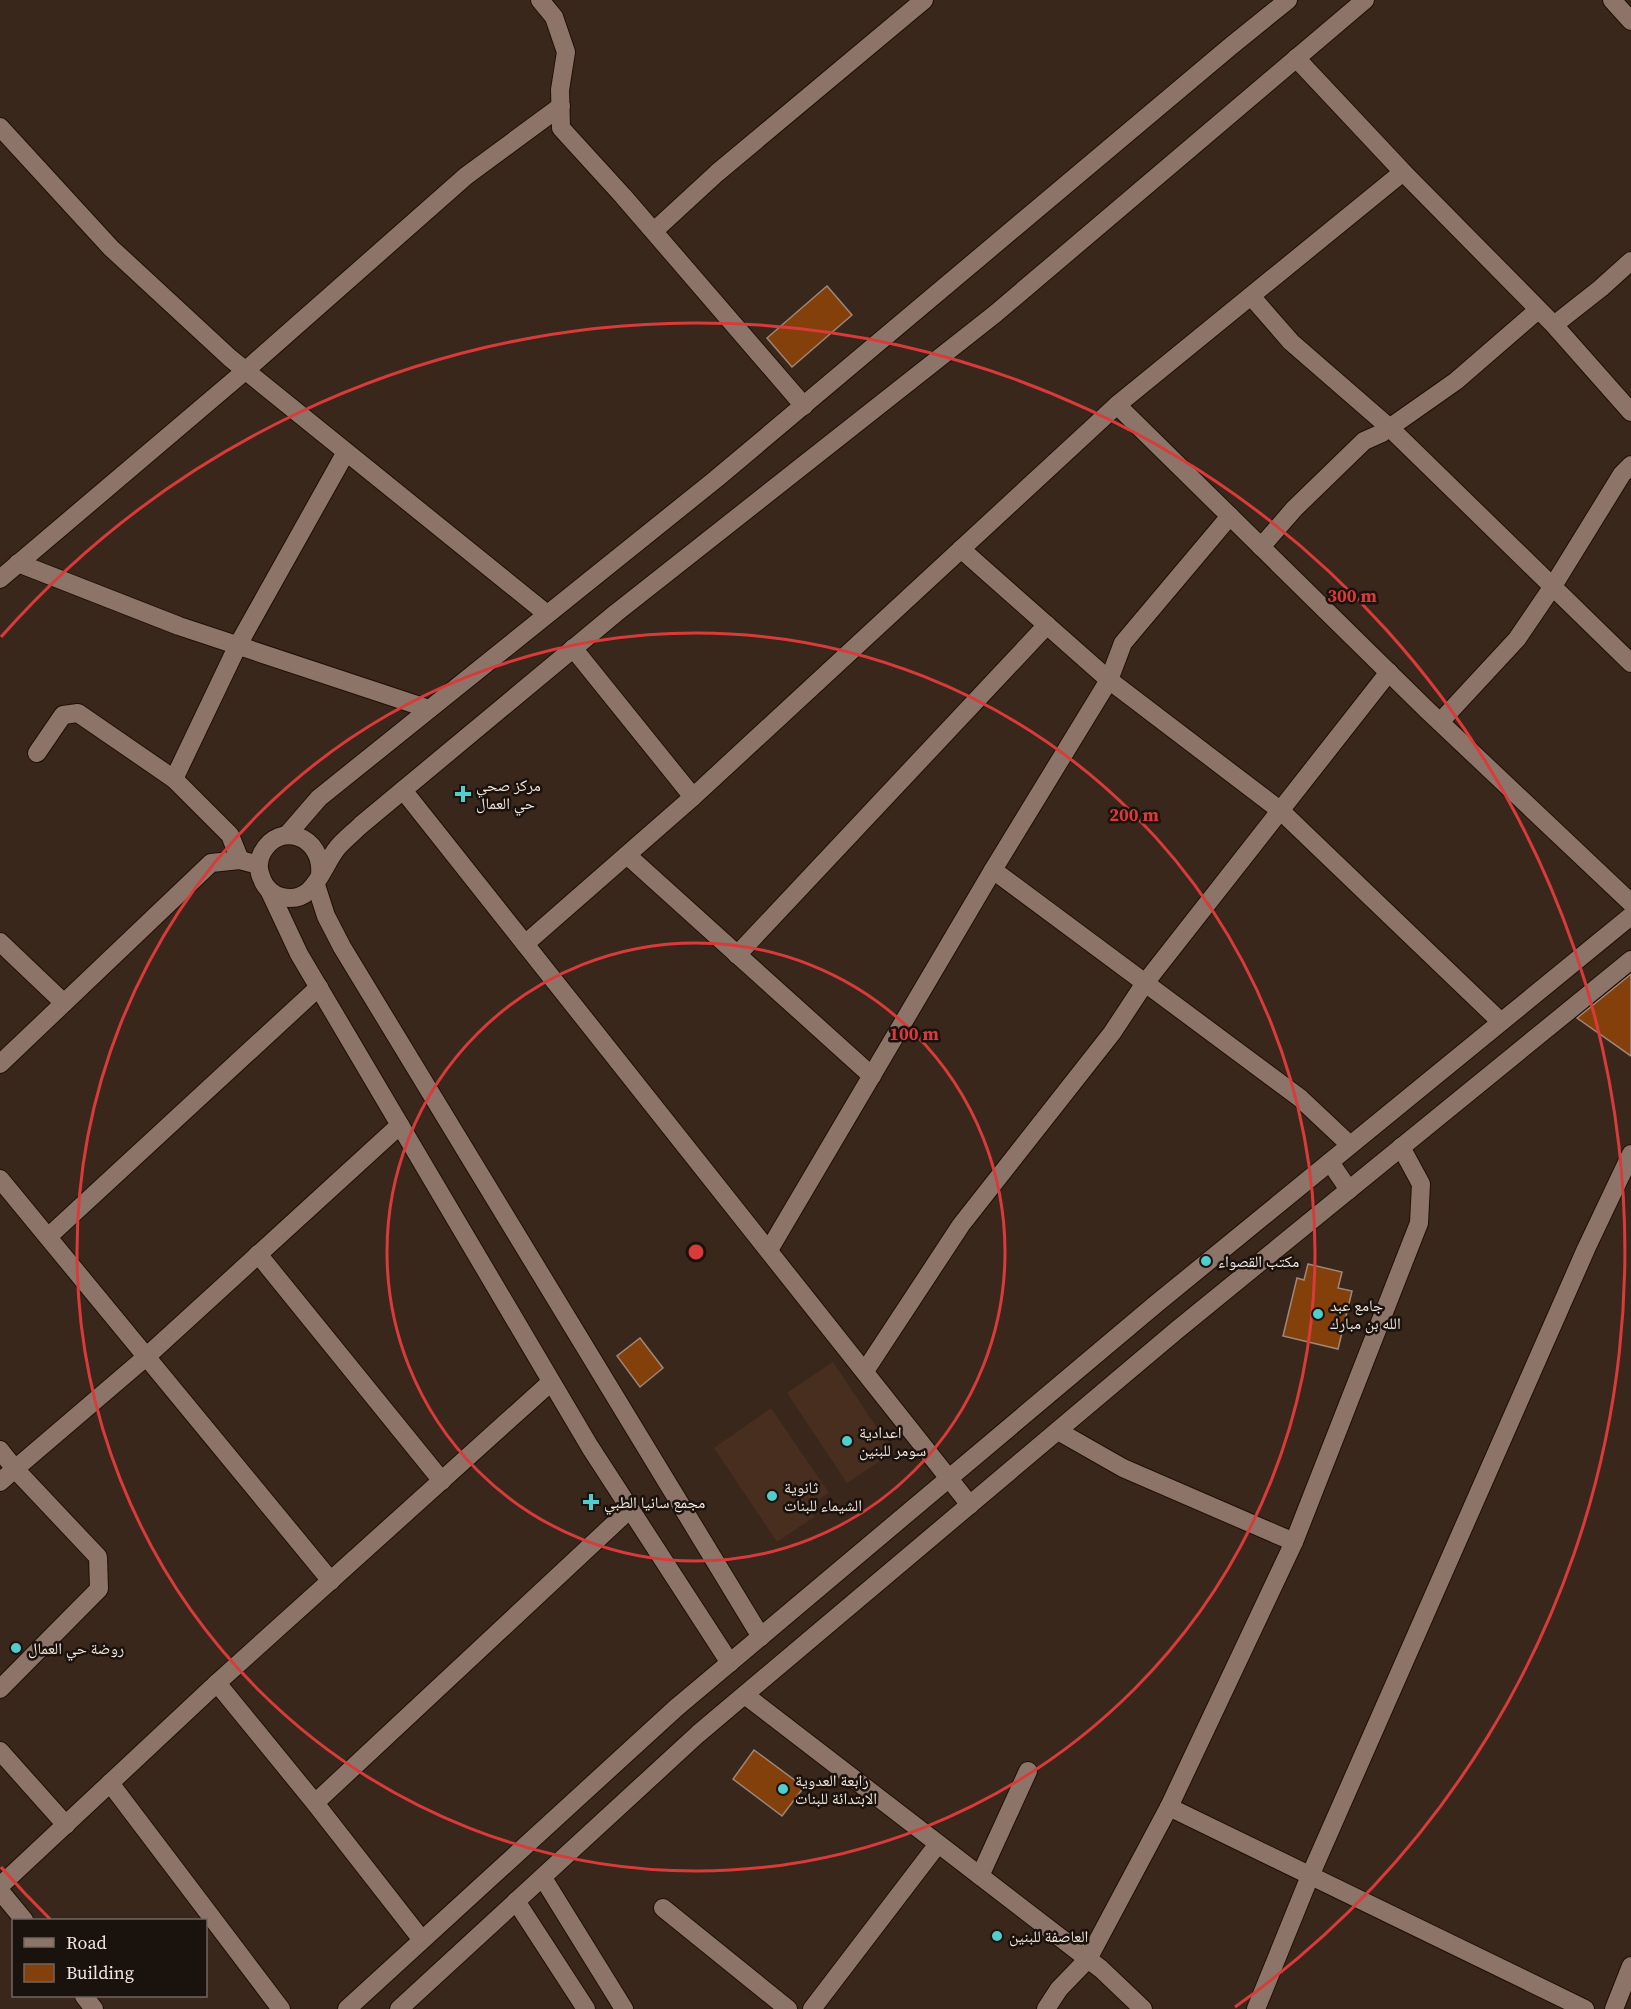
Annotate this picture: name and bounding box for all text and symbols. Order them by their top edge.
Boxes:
text: 300 m [1327,583,1377,608]
place label: مركز صحي حي العمال [476,774,541,816]
marker: مركز صحي حي العمال [454,785,472,803]
text: 200 m [1109,802,1159,827]
text: 100 m [889,1021,939,1046]
centre of rings [686,1242,706,1262]
place label: مكتب القصواء [1218,1250,1299,1272]
marker: مكتب القصواء [1199,1254,1213,1268]
place label: جامع عبد الله بن مبارك [1330,1294,1401,1334]
marker: جامع عبد الله بن مبارك [1311,1307,1325,1321]
place label: اعدادية سومر للبنين [859,1421,926,1461]
marker: اعدادية سومر للبنين [840,1434,854,1448]
place label: ثانوية الشيماء للبنات [784,1476,862,1516]
marker: ثانوية الشيماء للبنات [765,1489,779,1503]
place label: مجمع سانيا الطبي [604,1491,705,1515]
marker: مجمع سانيا الطبي [582,1493,600,1511]
place label: روضة حي العمال [28,1637,124,1661]
marker: روضة حي العمال [9,1641,23,1655]
place label: رابعة العدوية الابتدائة للبنات [795,1769,877,1809]
marker: رابعة العدوية الابتدائة للبنات [776,1782,790,1796]
legend [12,1919,207,1997]
place label: العاصفة للبنين [1009,1925,1088,1947]
marker: العاصفة للبنين [990,1929,1004,1943]
text: Road [66,1930,107,1955]
text: Building [66,1960,134,1985]

